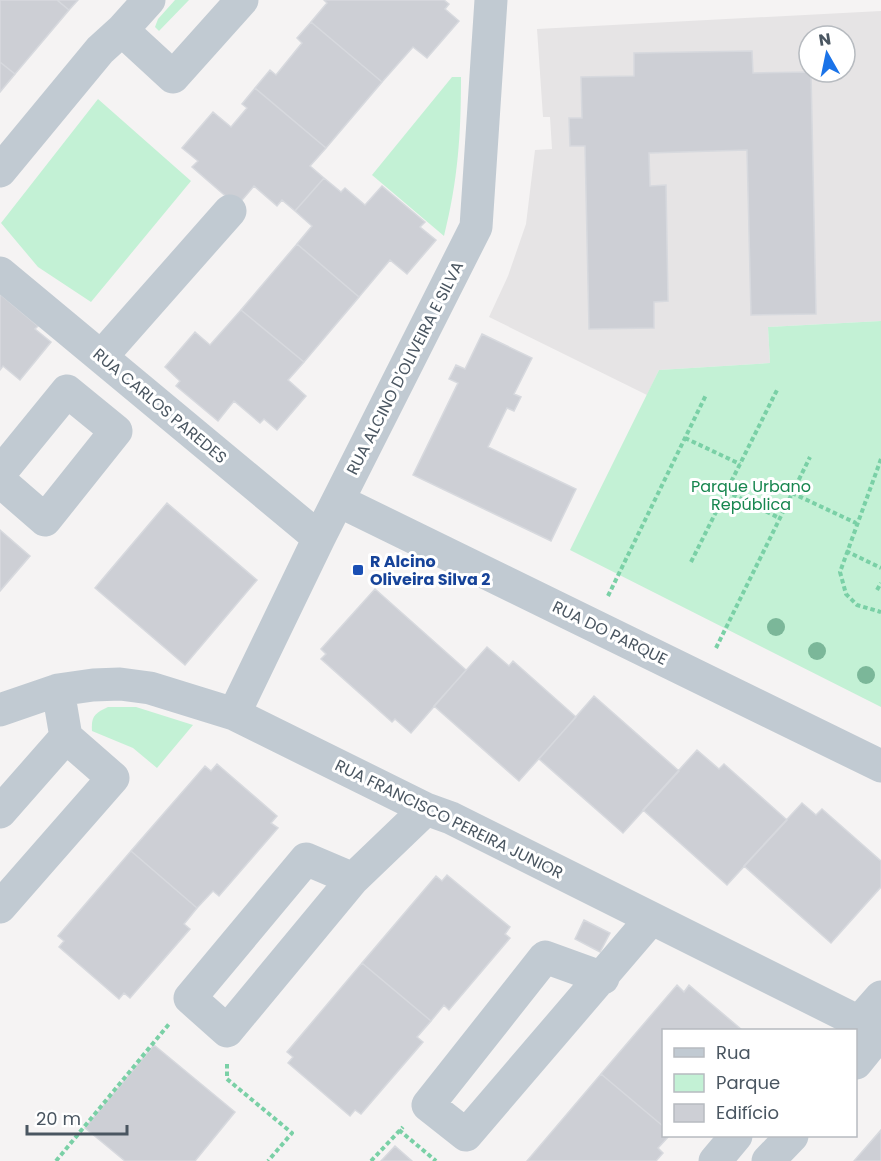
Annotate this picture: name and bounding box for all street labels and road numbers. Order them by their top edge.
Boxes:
street label: RUA ALCINO D'OLIVEIRA E SILVA [341,257,469,479]
street label: RUA CARLOS PAREDES [88,343,232,469]
street label: RUA DO PARQUE [549,595,671,671]
street label: RUA FRANCISCO PEREIRA JUNIOR [331,754,567,884]

